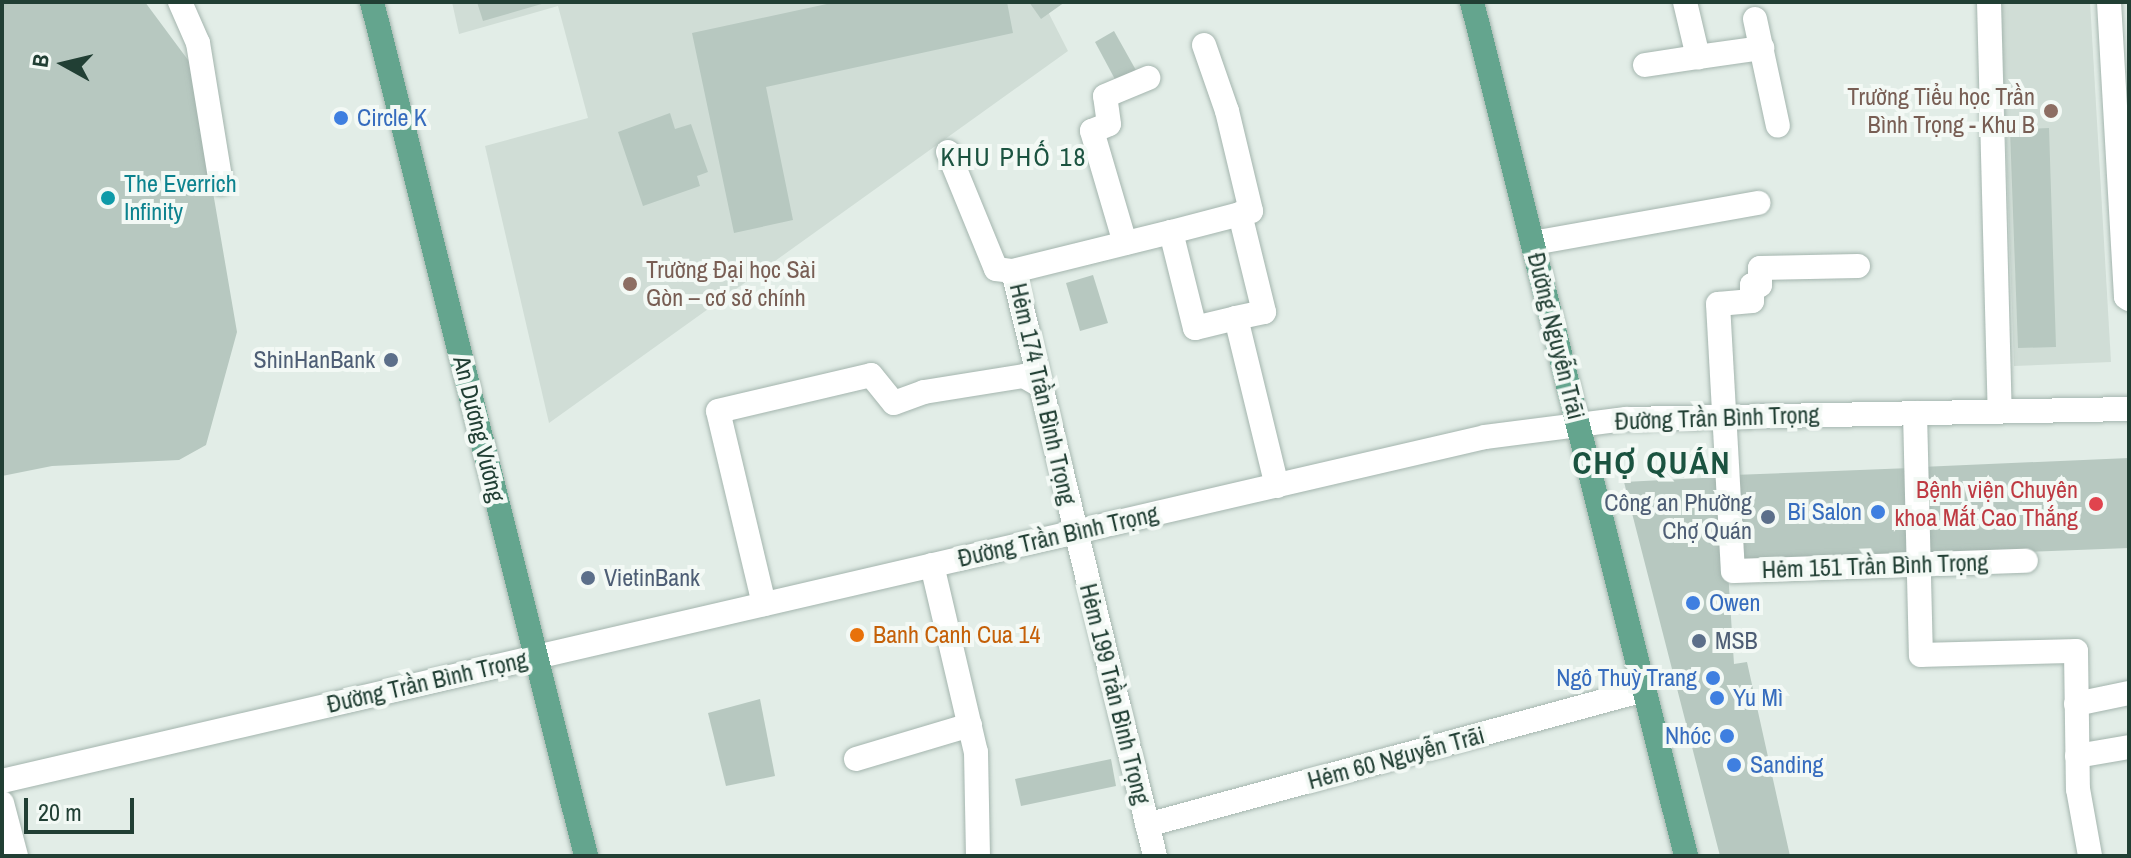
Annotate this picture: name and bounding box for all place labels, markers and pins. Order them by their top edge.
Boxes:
place label: Trường Tiểu học Trần Bình Trọng - Khu B [1847,83,2035,139]
marker: Trường Tiểu học Trần Bình Trọng - Khu B [2042,102,2060,120]
place label: Circle K [357,104,427,132]
marker: Circle K [332,109,350,127]
place label: The Everrich Infinity [124,170,237,226]
marker: The Everrich Infinity [99,189,117,207]
place label: Trường Đại học Sài Gòn – cơ sở chính [646,256,816,312]
marker: Trường Đại học Sài Gòn – cơ sở chính [621,275,639,293]
place label: ShinHanBank [254,346,375,374]
marker: ShinHanBank [382,351,400,369]
place label: Bệnh viện Chuyên khoa Mắt Cao Thắng [1894,476,2078,532]
place label: Công an Phường Chợ Quán [1604,489,1752,545]
marker: Bệnh viện Chuyên khoa Mắt Cao Thắng [2085,493,2107,515]
place label: Bi Salon [1788,498,1862,526]
marker: Bi Salon [1869,503,1887,521]
marker: Công an Phường Chợ Quán [1759,508,1777,526]
place label: VietinBank [604,564,700,592]
marker: VietinBank [579,569,597,587]
place label: Owen [1709,589,1760,617]
marker: Owen [1684,594,1702,612]
place label: Banh Canh Cua 14 [873,621,1040,649]
marker: Banh Canh Cua 14 [848,626,866,644]
place label: MSB [1715,627,1758,655]
marker: MSB [1690,632,1708,650]
place label: Ngô Thuỳ Trang [1556,664,1697,692]
marker: Ngô Thuỳ Trang [1704,669,1722,687]
place label: Yu Mì [1733,684,1783,712]
marker: Yu Mì [1708,689,1726,707]
place label: Nhóc [1665,722,1711,750]
marker: Nhóc [1718,727,1736,745]
place label: Sanding [1750,751,1823,779]
marker: Sanding [1725,756,1743,774]

